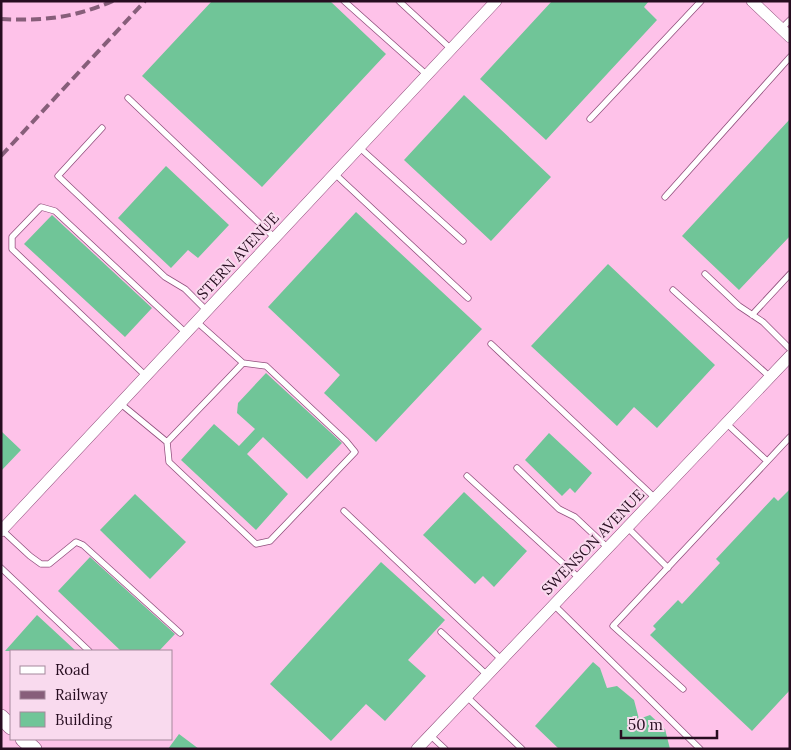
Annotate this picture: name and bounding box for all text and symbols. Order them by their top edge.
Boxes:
street label: STERN AVENUE [192,208,283,303]
street label: SWENSON AVENUE [537,485,648,599]
legend [10,650,172,740]
text: Road [55,660,90,679]
text: Railway [55,685,108,704]
scale bar [621,708,717,740]
text: Building [55,710,113,729]
text: 50 m [628,715,663,734]

